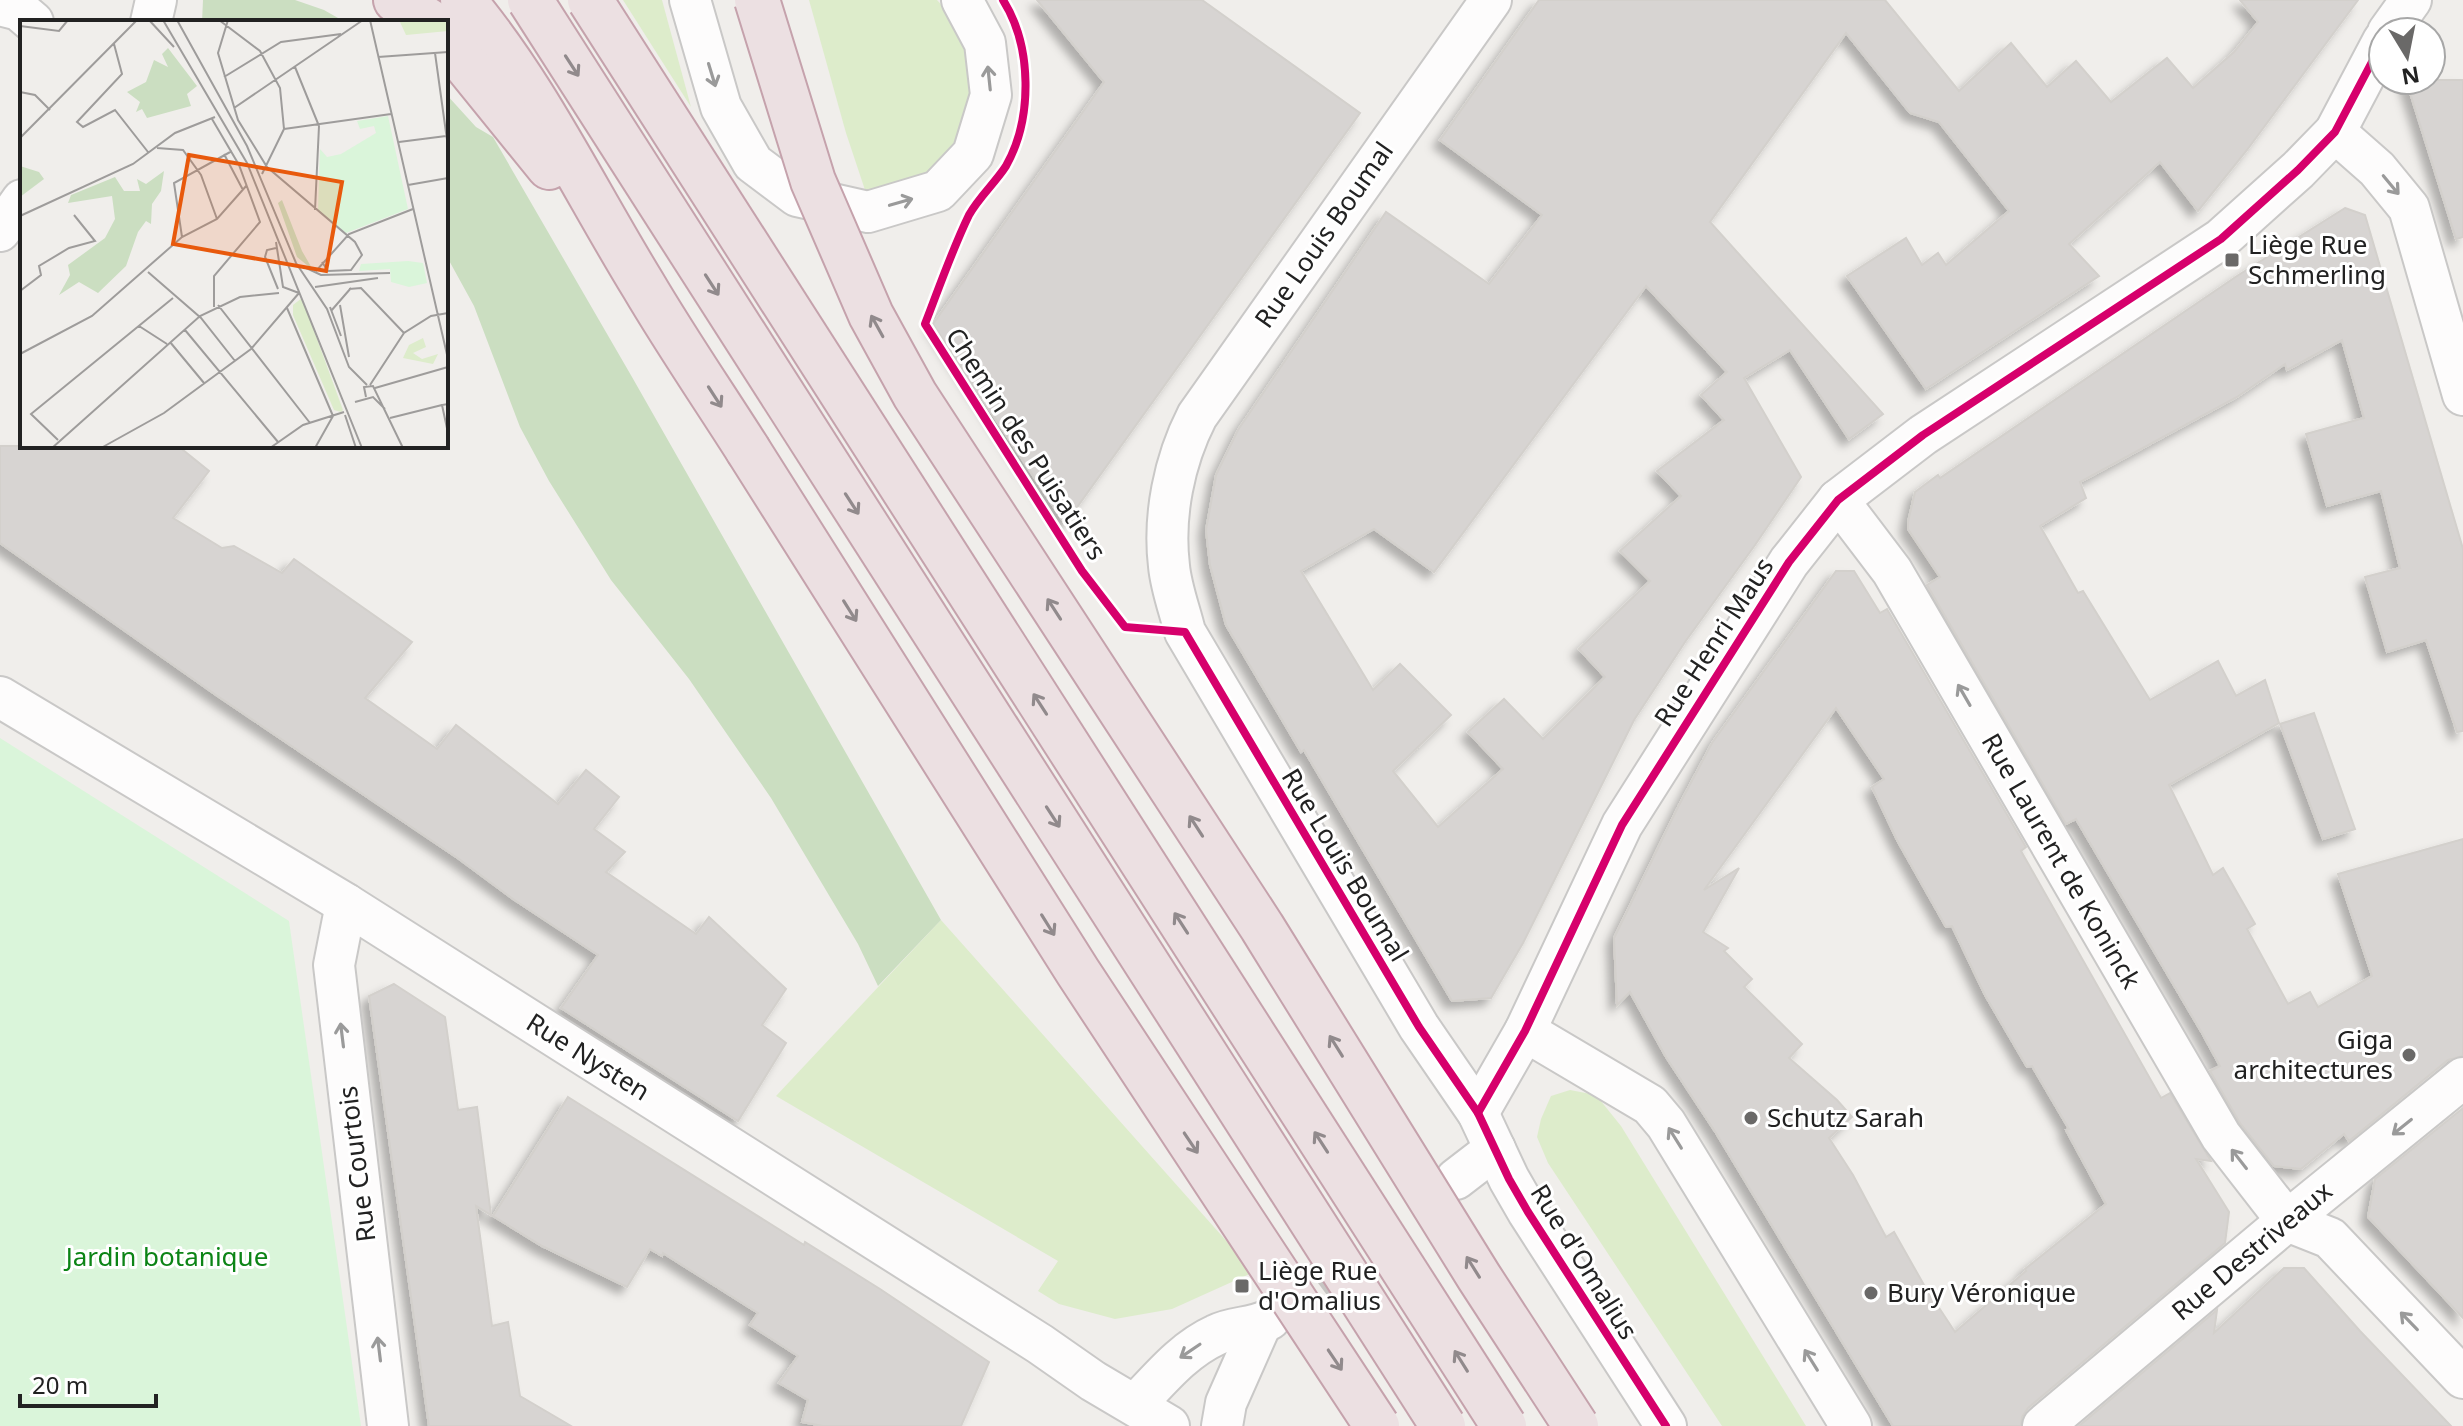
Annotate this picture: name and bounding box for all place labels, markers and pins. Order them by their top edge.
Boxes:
place label: Liège Rue Schmerling [2248,226,2386,292]
marker: Liège Rue Schmerling [2223,251,2241,269]
place label: Giga architectures [2234,1021,2393,1087]
marker: Giga architectures [2400,1046,2418,1064]
place label: Schutz Sarah [1767,1099,1924,1135]
marker: Schutz Sarah [1742,1109,1760,1127]
place label: Liège Rue d'Omalius [1258,1252,1381,1318]
place label: Bury Véronique [1887,1274,2076,1310]
marker: Liège Rue d'Omalius [1233,1277,1251,1295]
marker: Bury Véronique [1862,1284,1880,1302]

